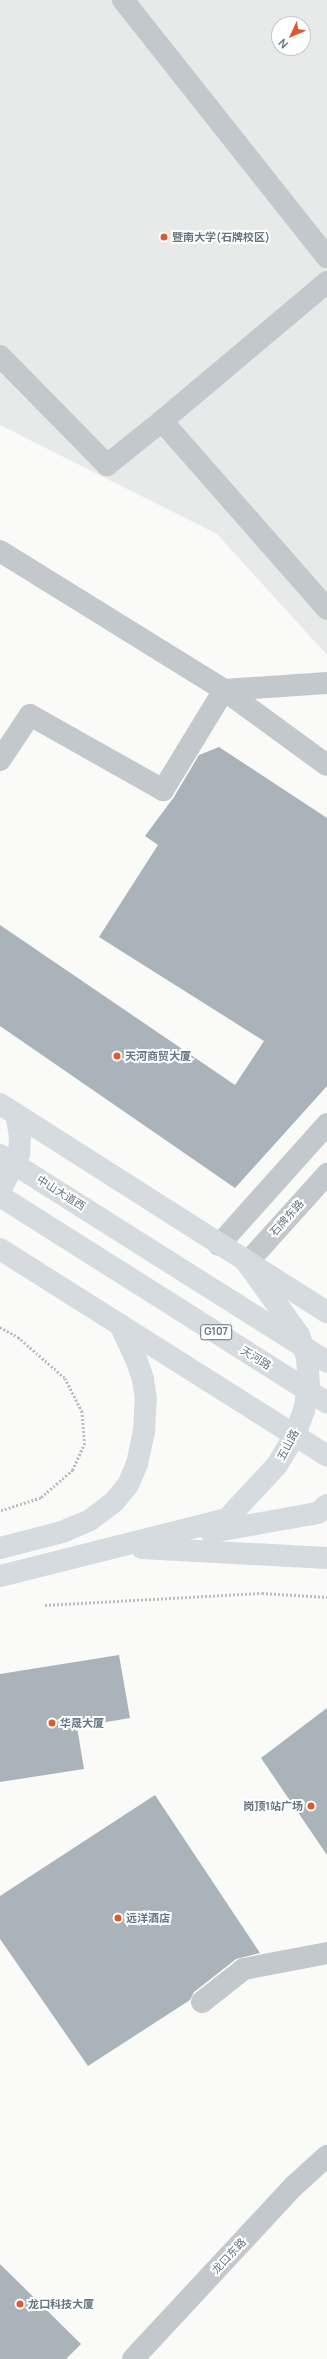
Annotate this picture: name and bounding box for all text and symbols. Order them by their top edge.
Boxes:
north arrow [271,16,311,56]
text: N [275,36,291,52]
place label: 暨南大学(石牌校区) [172,230,270,244]
marker: 暨南大学(石牌校区) [159,232,169,242]
place label: 天河商贸大厦 [125,1049,191,1063]
marker: 天河商贸大厦 [112,1051,122,1061]
street label: 中山大道西 [34,1173,88,1213]
street label: 石牌东路 [267,1197,307,1239]
road number: G107 [200,1324,232,1340]
street label: 天河路 [239,1344,273,1372]
street label: 五山路 [274,1427,302,1463]
place label: 华晟大厦 [60,1716,104,1730]
marker: 华晟大厦 [47,1718,57,1728]
place label: 岗顶1站广场 [243,1799,303,1813]
marker: 岗顶1站广场 [306,1801,316,1811]
place label: 远洋酒店 [126,1911,170,1925]
marker: 远洋酒店 [113,1913,123,1923]
street label: 龙口东路 [209,2235,249,2277]
place label: 龙口科技大厦 [28,2297,94,2311]
marker: 龙口科技大厦 [15,2299,25,2309]

